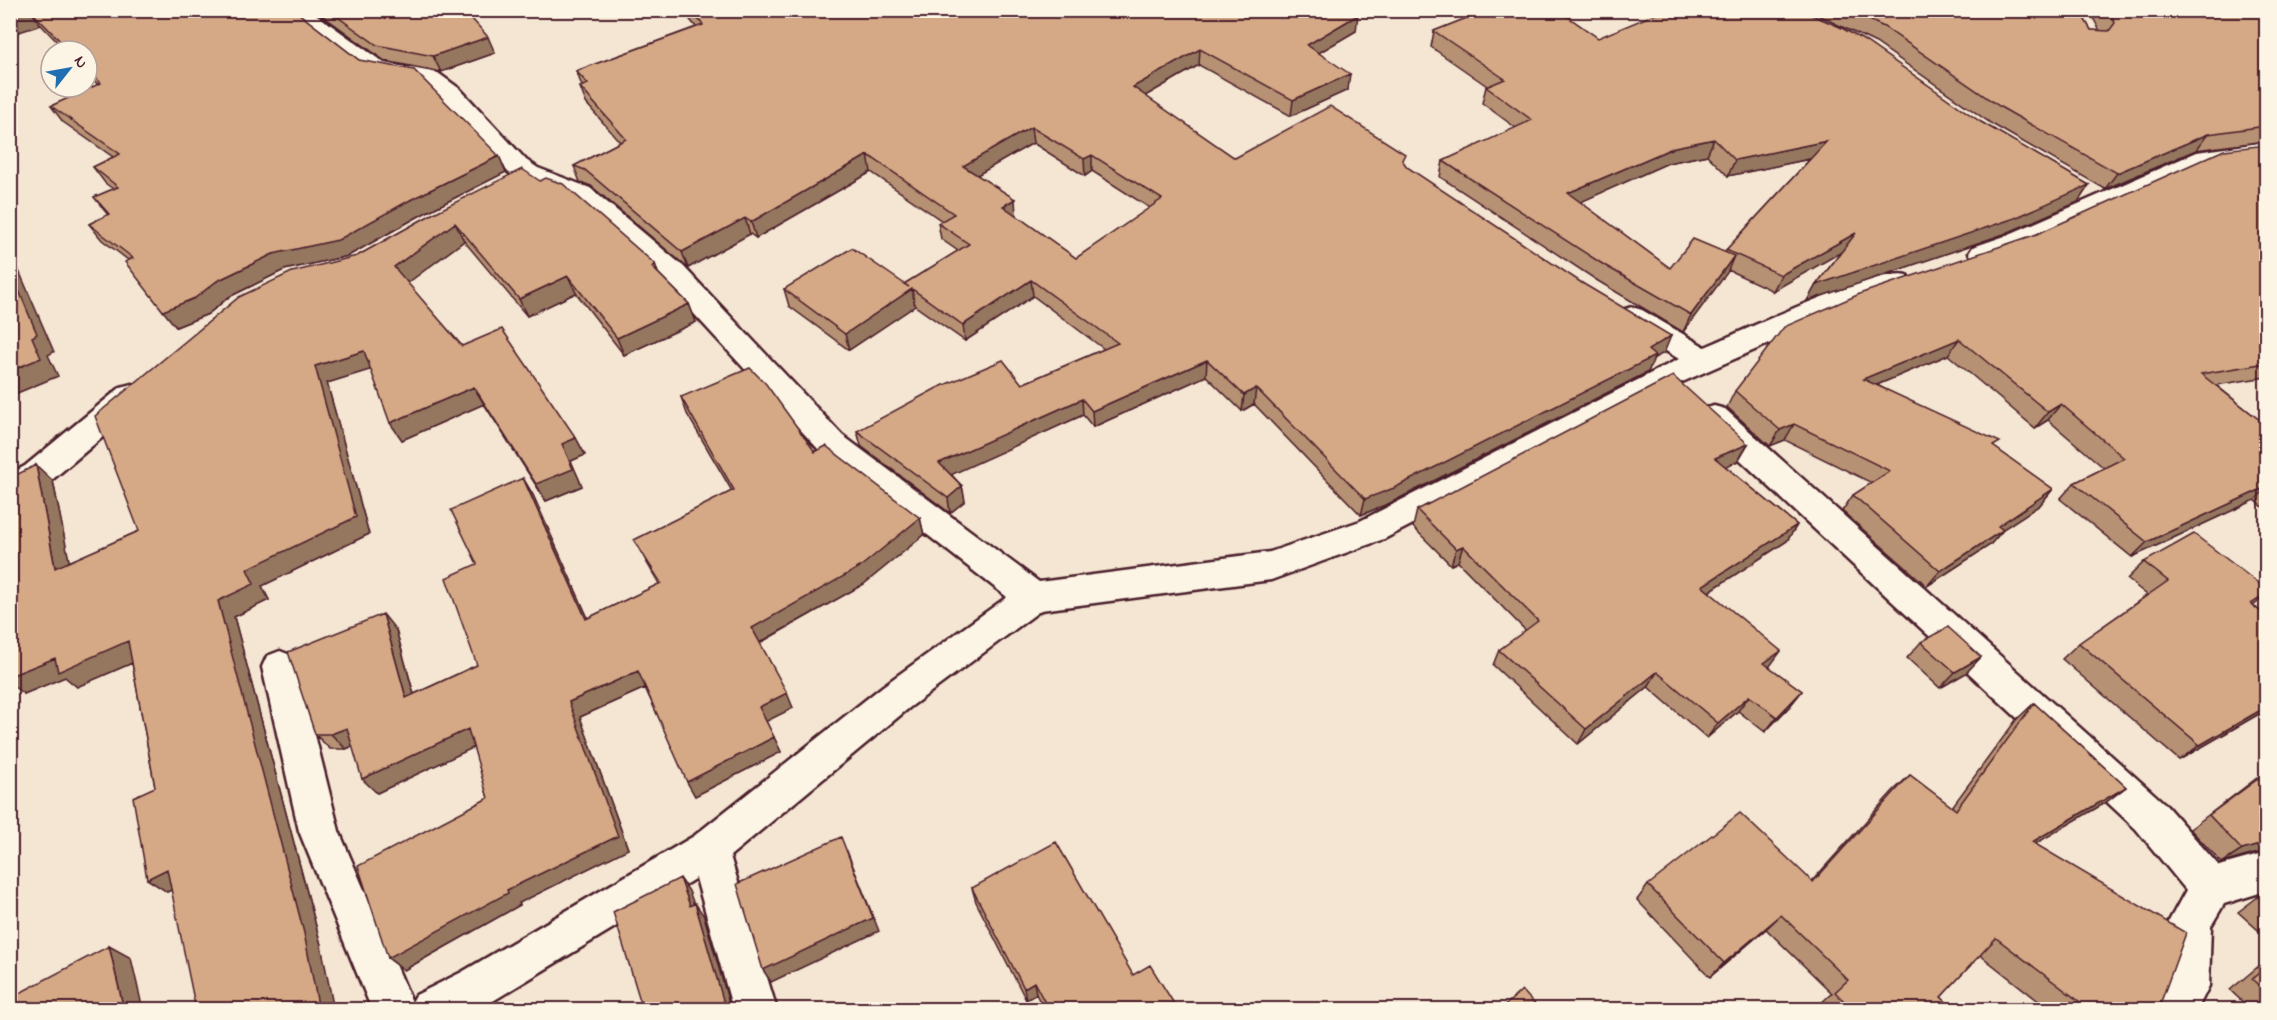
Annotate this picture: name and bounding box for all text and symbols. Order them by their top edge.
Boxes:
north arrow [39,39,99,99]
text: N [67,51,93,73]

